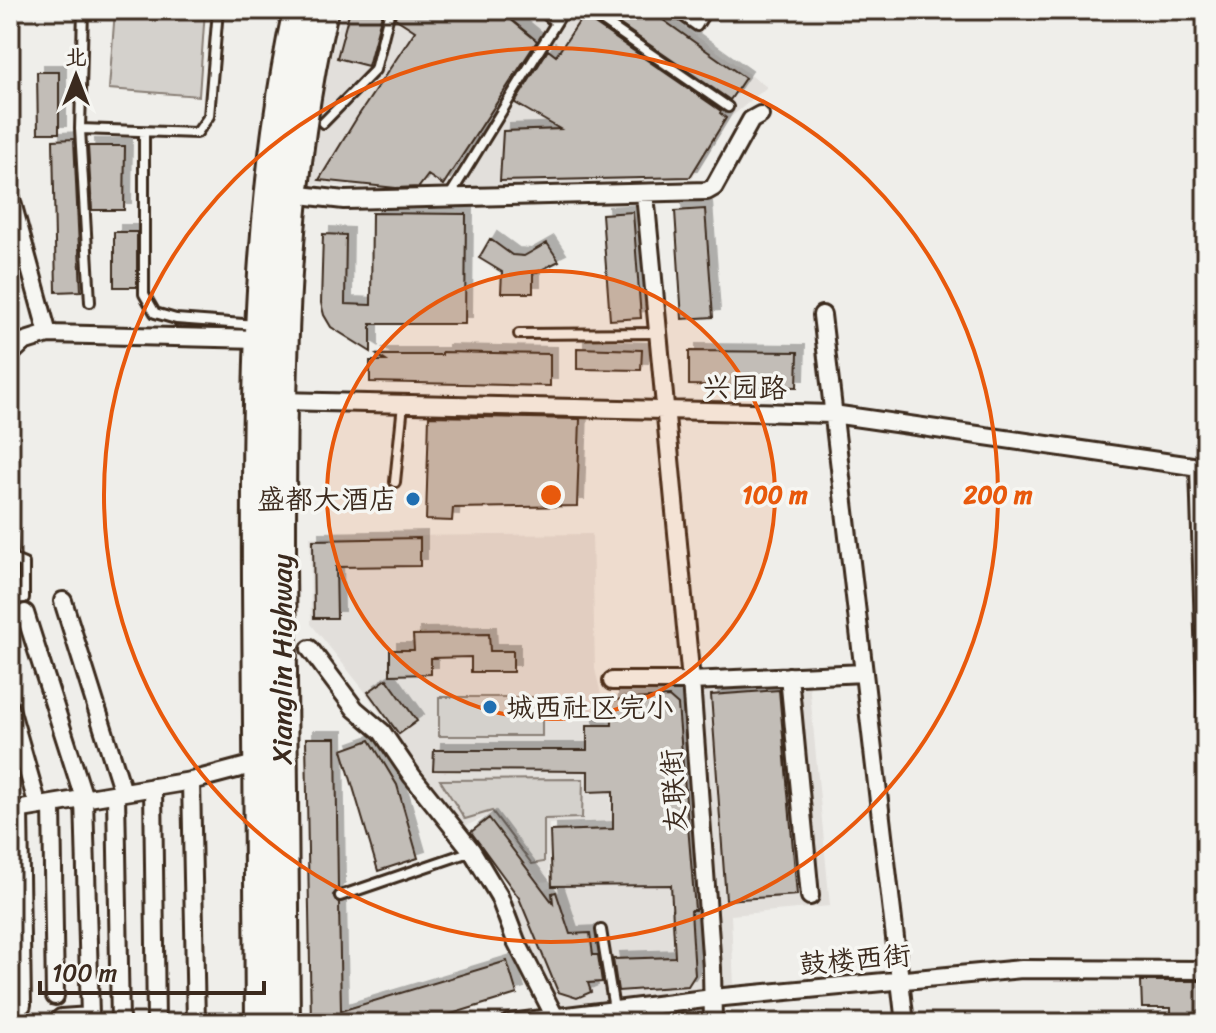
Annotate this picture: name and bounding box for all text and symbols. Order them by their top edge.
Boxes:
north arrow [36,36,116,116]
text: 北 [65,37,87,76]
street label: 兴园路 [703,362,787,413]
text: 100 m [742,474,808,516]
text: 200 m [963,474,1033,516]
place label: 盛都大酒店 [257,475,397,524]
centre of rings [537,481,565,509]
marker: 盛都大酒店 [404,490,422,508]
street label: Xianglin Highway [257,553,306,765]
place label: 城西社区完小 [506,683,674,732]
marker: 城西社区完小 [481,698,499,716]
street label: 友联街 [646,747,701,835]
street label: 鼓楼西街 [797,930,913,989]
scale bar [40,945,264,995]
text: 100 m [52,952,117,994]

